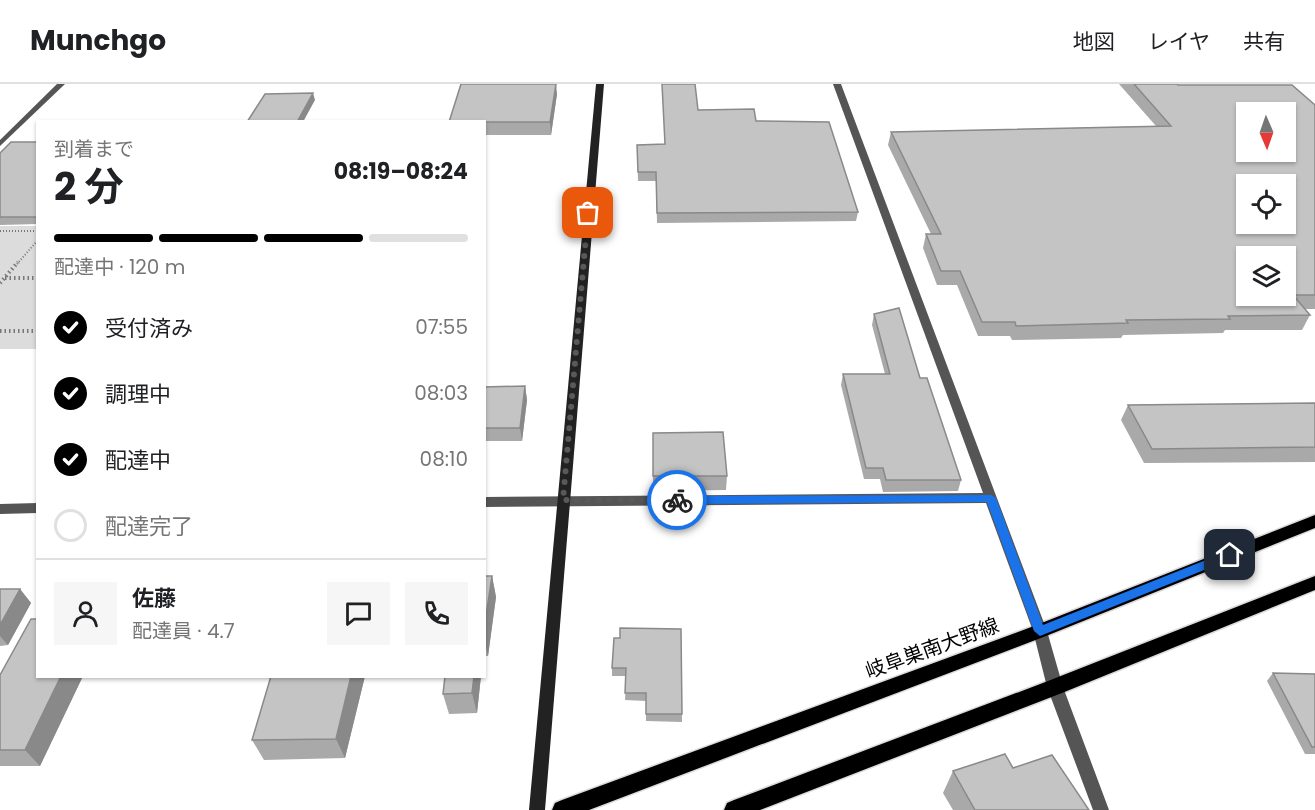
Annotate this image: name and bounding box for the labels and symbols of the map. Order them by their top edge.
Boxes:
north arrow [1236,102,1296,162]
pin [562,187,613,238]
courier [647,470,707,530]
pin [1204,529,1255,580]
street label: 岐阜巣南大野線 [861,611,1003,685]

